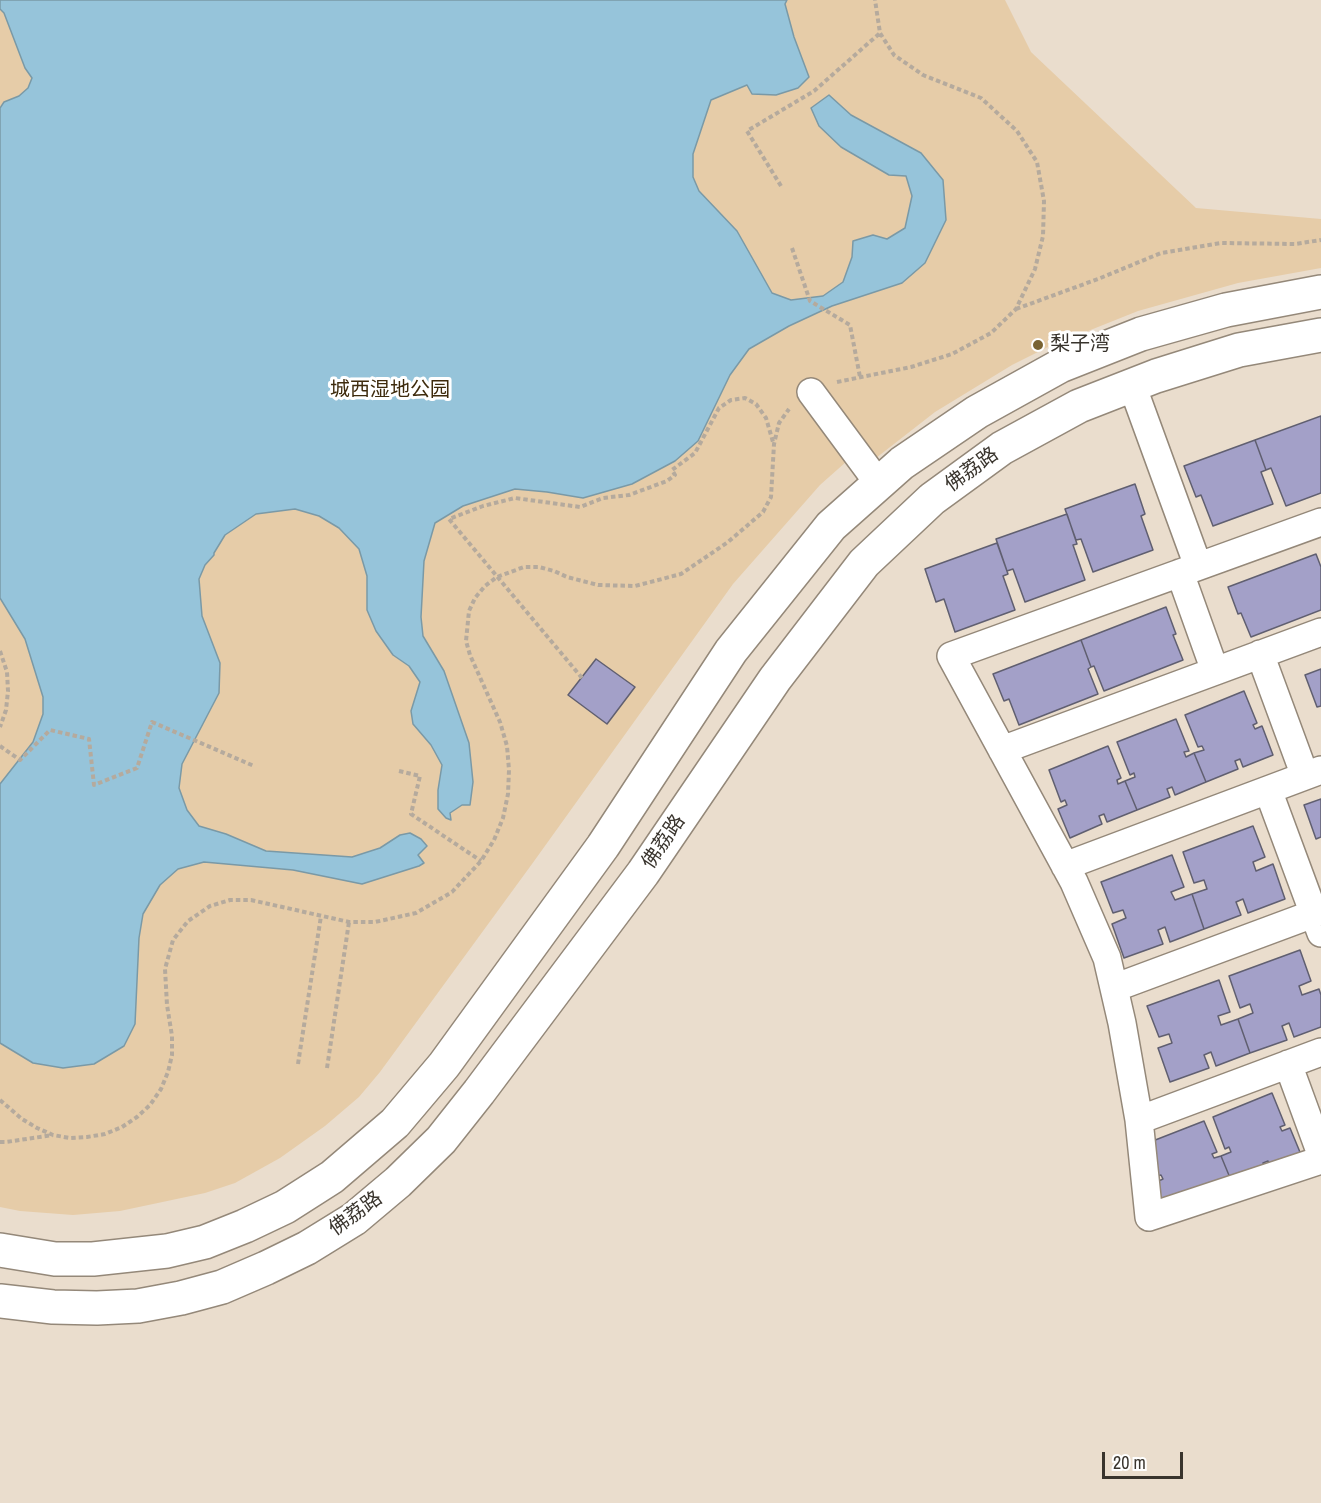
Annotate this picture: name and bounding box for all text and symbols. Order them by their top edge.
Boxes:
place label: 梨子湾 [1050,333,1110,357]
marker: 梨子湾 [1031,338,1045,352]
park label: 城西湿地公园 [330,379,450,403]
street label: 佛荔路 [941,443,1003,497]
street label: 佛荔路 [637,810,691,874]
street label: 佛荔路 [325,1187,387,1241]
scale bar [1105,1440,1186,1478]
text: 20 m [1113,1450,1146,1475]

